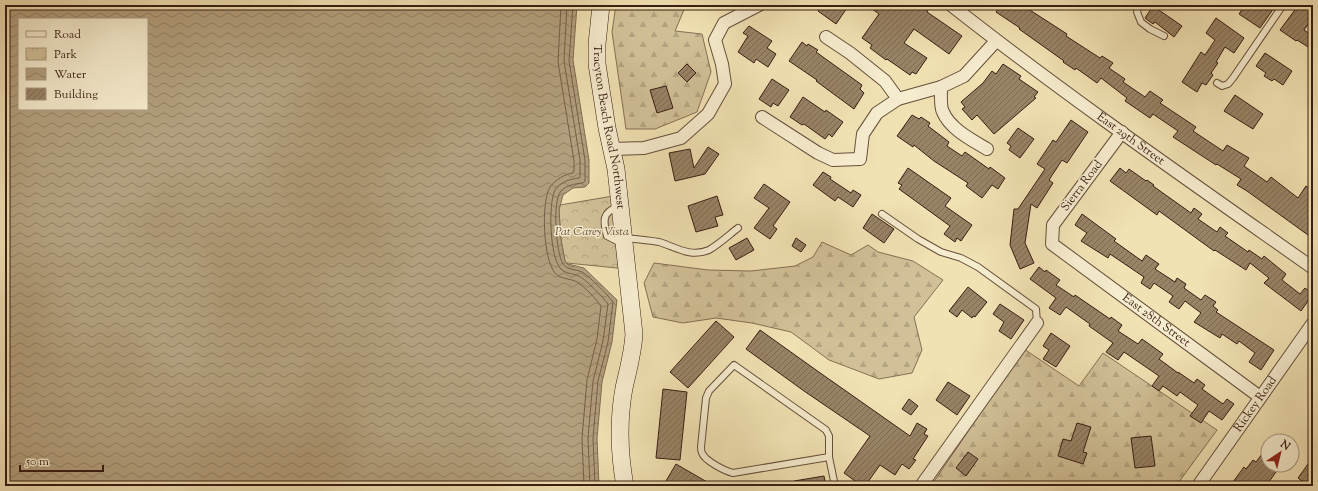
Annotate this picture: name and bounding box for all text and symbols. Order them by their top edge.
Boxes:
legend [18,18,148,110]
text: Road [54,26,81,44]
street label: Tracyton Beach Road Northwest [588,45,629,210]
text: Park [54,46,77,64]
text: Water [54,66,87,84]
text: Building [54,86,98,104]
street label: East 29th Street [1093,108,1168,170]
street label: Sierra Road [1057,156,1107,215]
park label: Pat Carey Vista [555,223,629,241]
street label: East 28th Street [1118,289,1194,352]
street label: Rickey Road [1230,373,1282,436]
north arrow [1260,433,1300,473]
text: N [1276,436,1294,455]
scale bar [20,447,103,473]
text: 50 m [25,453,49,471]

